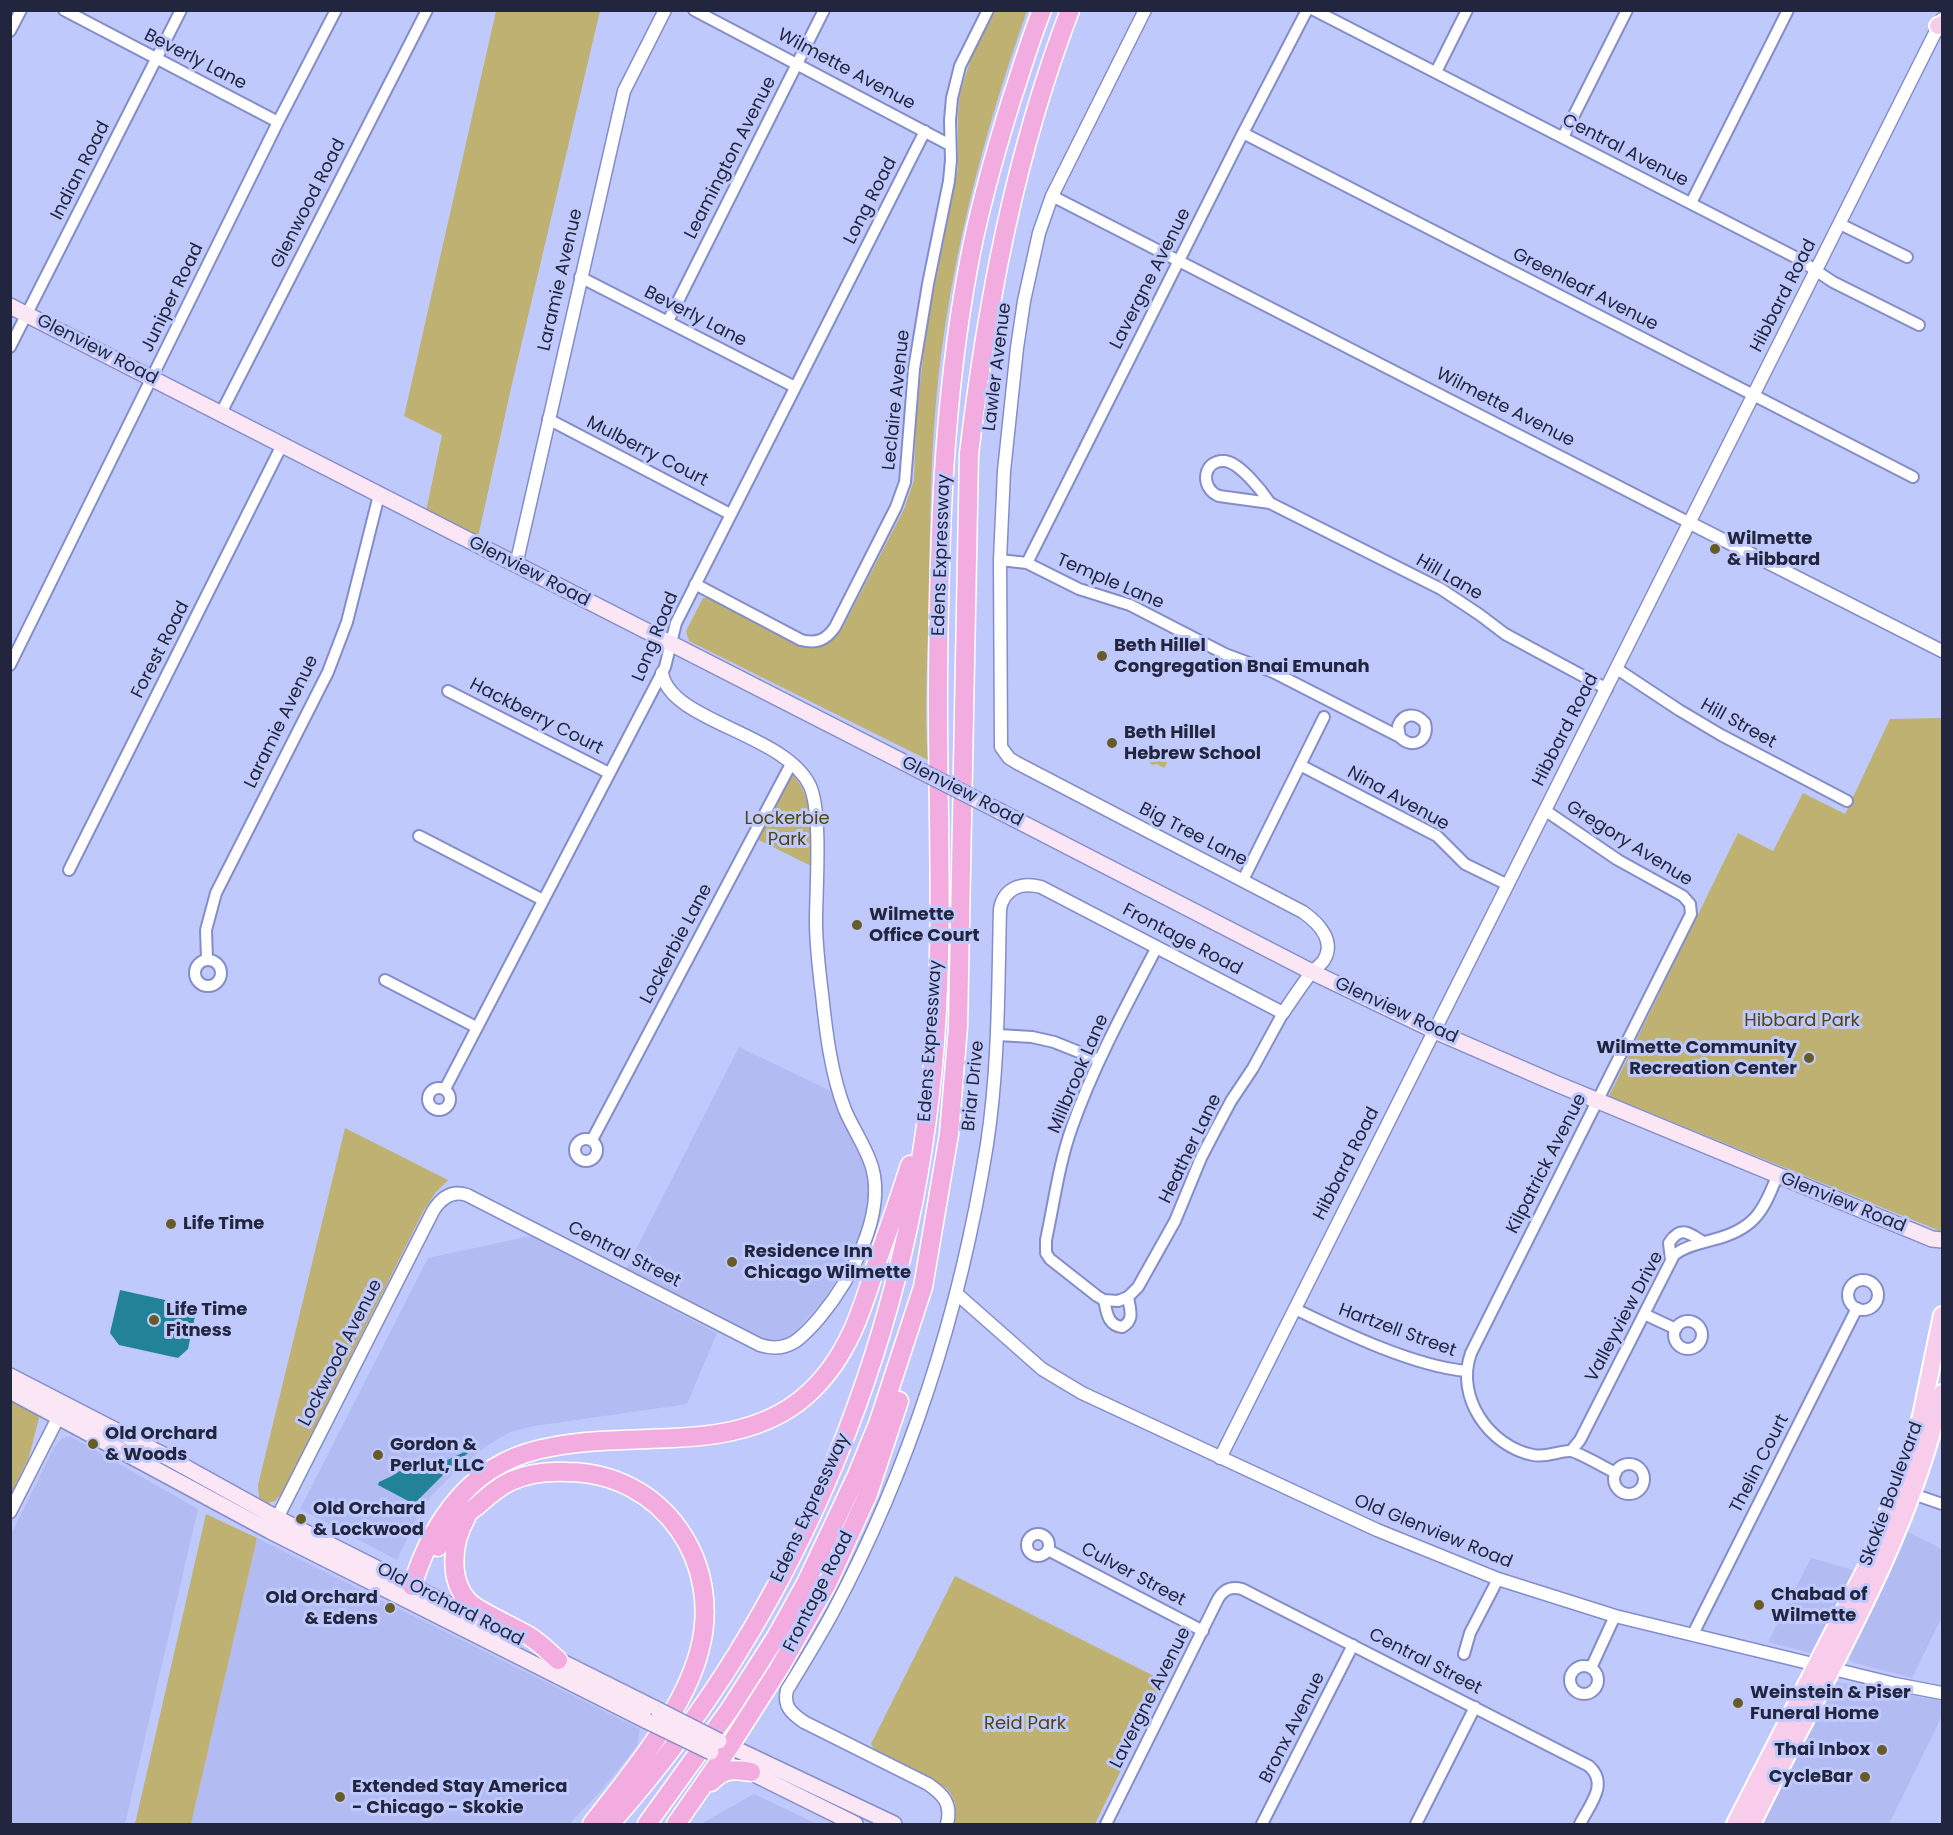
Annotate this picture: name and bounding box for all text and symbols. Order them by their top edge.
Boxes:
street label: Beverly Lane [140,25,250,95]
street label: Wilmette Avenue [773,25,919,115]
street label: Leamington Avenue [681,73,781,243]
street label: Central Avenue [1558,110,1692,192]
street label: Indian Road [47,118,115,224]
street label: Glenwood Road [267,136,351,272]
street label: Long Road [840,154,902,248]
street label: Lavergne Avenue [1106,205,1196,353]
street label: Laramie Avenue [534,207,588,353]
street label: Hibbard Road [1746,236,1822,356]
street label: Juniper Road [137,240,209,356]
street label: Greenleaf Avenue [1509,244,1661,336]
street label: Beverly Lane [640,282,750,352]
street label: Lawler Avenue [979,301,1017,433]
street label: Glenview Road [33,310,161,390]
street label: Leclaire Avenue [879,329,915,471]
street label: Wilmette Avenue [1432,364,1578,452]
street label: Mulberry Court [583,412,711,492]
street label: Edens Expressway [928,474,956,636]
place label: Wilmette & Hibbard [1727,528,1820,570]
street label: Glenview Road [465,532,593,612]
marker: Wilmette & Hibbard [1708,542,1722,556]
street label: Temple Lane [1053,550,1167,614]
street label: Hill Lane [1412,550,1486,606]
street label: Long Road [628,589,684,685]
street label: Forest Road [127,598,195,702]
place label: Beth Hillel Congregation Bnai Emunah [1114,635,1370,678]
marker: Beth Hillel Congregation Bnai Emunah [1095,649,1109,663]
street label: Laramie Avenue [240,652,324,792]
street label: Hibbard Road [1528,670,1604,790]
street label: Hackberry Court [466,674,606,760]
street label: Hill Street [1696,694,1780,754]
place label: Beth Hillel Hebrew School [1124,722,1261,764]
marker: Beth Hillel Hebrew School [1105,736,1119,750]
street label: Glenview Road [898,752,1026,832]
street label: Nina Avenue [1343,762,1453,836]
street label: Gregory Avenue [1562,796,1696,892]
street label: Big Tree Lane [1135,798,1251,872]
park label: Lockerbie Park [744,808,830,850]
street label: Lockerbie Lane [636,880,718,1008]
street label: Frontage Road [1118,899,1246,981]
place label: Wilmette Office Court [869,904,980,946]
marker: Wilmette Office Court [850,918,864,932]
street label: Edens Expressway [915,959,947,1123]
street label: Glenview Road [1331,973,1461,1049]
park label: Hibbard Park [1744,1010,1860,1032]
street label: Millbrook Lane [1044,1011,1114,1137]
place label: Wilmette Community Recreation Center [1596,1037,1797,1080]
street label: Briar Drive [959,1040,989,1132]
marker: Wilmette Community Recreation Center [1802,1051,1816,1065]
street label: Kilpatrick Avenue [1502,1090,1592,1238]
street label: Heather Lane [1155,1091,1227,1207]
street label: Hibbard Road [1309,1104,1385,1224]
street label: Glenview Road [1777,1168,1909,1238]
place label: Life Time [183,1213,264,1235]
marker: Life Time [164,1217,178,1231]
street label: Central Street [564,1217,684,1293]
place label: Residence Inn Chicago Wilmette [744,1241,911,1284]
street label: Valleyview Drive [1581,1248,1669,1386]
marker: Residence Inn Chicago Wilmette [725,1255,739,1269]
street label: Lockwood Avenue [295,1276,387,1430]
place label: Life Time Fitness [166,1299,247,1342]
street label: Hartzell Street [1335,1300,1459,1362]
marker: Life Time Fitness [147,1313,161,1327]
street label: Thelin Court [1726,1411,1794,1517]
street label: Skokie Boulevard [1856,1419,1928,1569]
place label: Old Orchard & Woods [105,1423,218,1466]
street label: Edens Expressway [767,1430,855,1586]
place label: Gordon & Perlut, LLC [390,1434,485,1476]
marker: Old Orchard & Woods [86,1437,100,1451]
marker: Gordon & Perlut, LLC [371,1448,385,1462]
street label: Old Glenview Road [1351,1490,1515,1574]
place label: Old Orchard & Lockwood [313,1498,426,1540]
marker: Old Orchard & Lockwood [294,1512,308,1526]
street label: Frontage Road [779,1528,859,1656]
street label: Culver Street [1077,1538,1189,1612]
street label: Old Orchard Road [373,1559,527,1651]
place label: Chabad of Wilmette [1771,1584,1867,1626]
place label: Old Orchard & Edens [265,1587,378,1630]
marker: Chabad of Wilmette [1752,1598,1766,1612]
marker: Old Orchard & Edens [383,1601,397,1615]
street label: Lavergne Avenue [1106,1624,1196,1772]
street label: Central Street [1365,1624,1485,1700]
street label: Bronx Avenue [1256,1669,1330,1787]
place label: Weinstein & Piser Funeral Home [1750,1682,1911,1724]
marker: Weinstein & Piser Funeral Home [1731,1696,1745,1710]
park label: Reid Park [984,1713,1066,1735]
place label: Thai Inbox [1774,1739,1870,1761]
marker: Thai Inbox [1875,1743,1889,1757]
place label: CycleBar [1769,1766,1853,1788]
marker: CycleBar [1858,1770,1872,1784]
place label: Extended Stay America - Chicago - Skokie [352,1776,568,1818]
marker: Extended Stay America - Chicago - Skokie [333,1790,347,1804]

